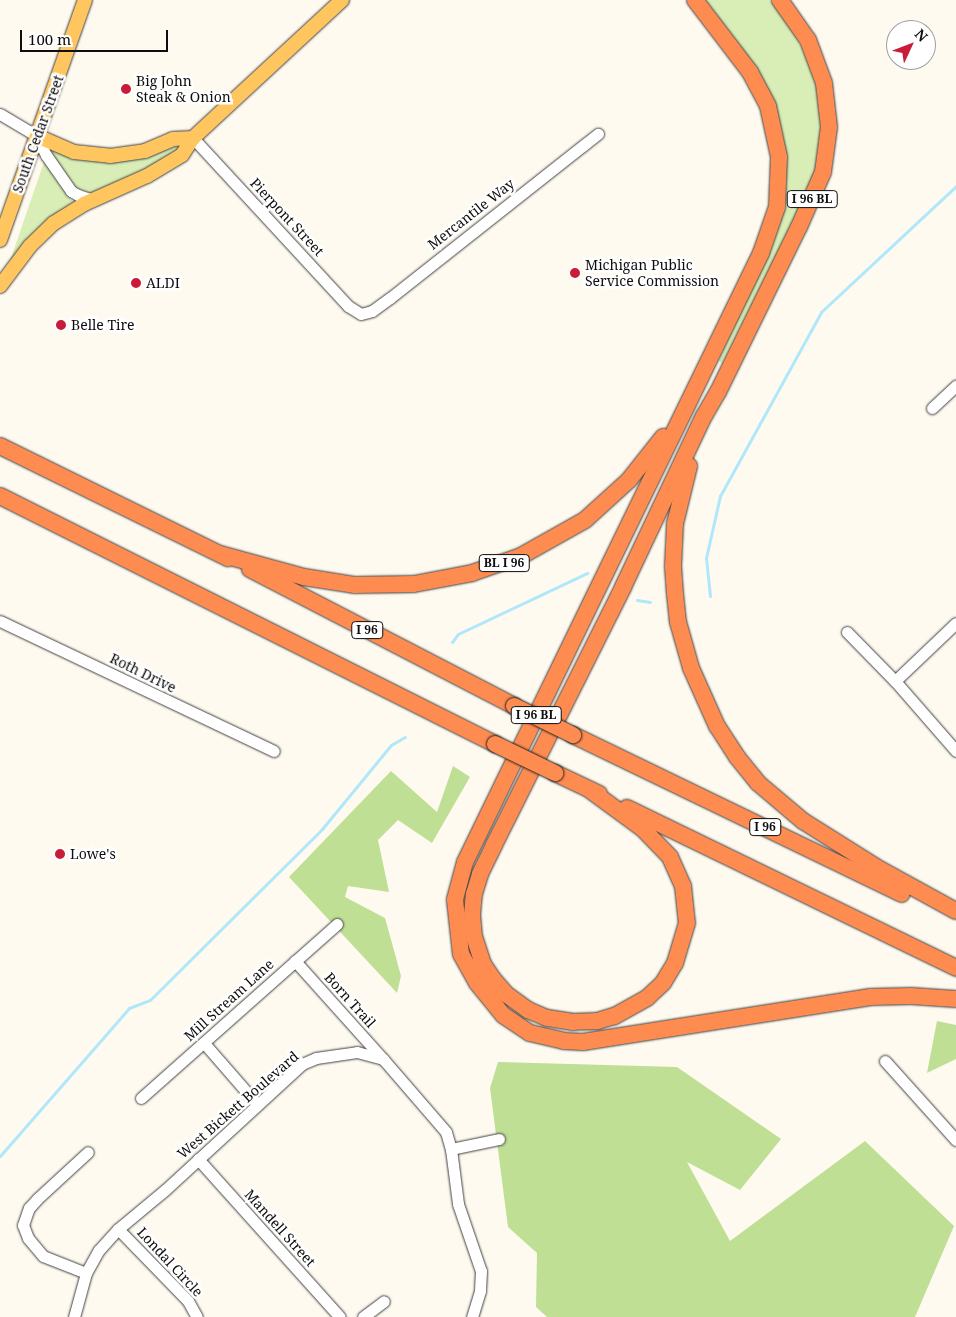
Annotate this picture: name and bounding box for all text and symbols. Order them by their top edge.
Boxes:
scale bar [22,20,170,52]
north arrow [886,20,936,70]
text: N [911,25,932,46]
text: 100 m [28,29,71,49]
street label: South Cedar Street [9,73,67,195]
place label: Big John Steak & Onion [136,73,231,105]
marker: Big John Steak & Onion [120,83,132,95]
street label: Pierpont Street [247,175,327,259]
street label: Mercantile Way [424,175,518,253]
road number: I 96 BL [786,190,838,208]
place label: Michigan Public Service Commission [585,257,719,290]
marker: Michigan Public Service Commission [569,267,581,279]
place label: ALDI [146,275,180,291]
marker: ALDI [130,277,142,289]
place label: Belle Tire [71,317,135,333]
marker: Belle Tire [55,319,67,331]
road number: BL I 96 [478,554,530,572]
road number: I 96 [351,620,383,640]
street label: Roth Drive [107,650,179,696]
road number: I 96 BL [510,706,562,724]
road number: I 96 [749,818,781,836]
place label: Lowe's [70,846,116,862]
marker: Lowe's [54,848,66,860]
street label: Mill Stream Lane [181,955,277,1045]
street label: Born Trail [321,969,379,1031]
street label: West Bickett Boulevard [174,1048,302,1162]
street label: Mandell Street [241,1186,319,1270]
street label: Londal Circle [134,1224,206,1300]

